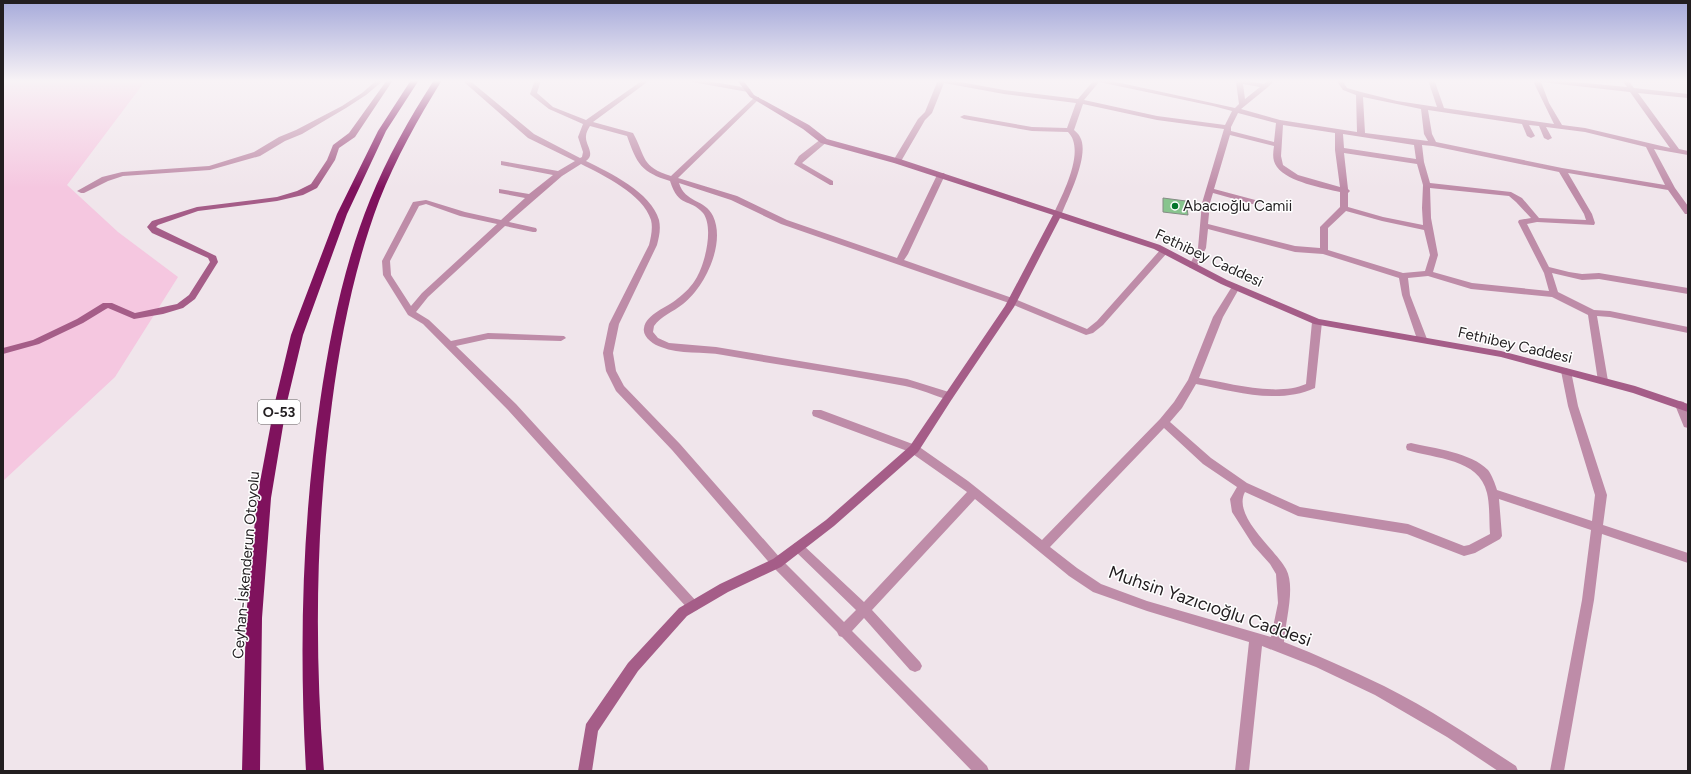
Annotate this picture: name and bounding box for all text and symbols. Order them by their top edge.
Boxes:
place label: Abacıoğlu Camii [1183,197,1292,215]
marker: Abacıoğlu Camii [1170,201,1180,211]
street label: Fethibey Caddesi [1152,225,1266,291]
street label: Fethibey Caddesi [1456,323,1574,367]
road number: O-53 [258,400,300,424]
street label: Ceyhan-İskenderun Otoyolu [229,470,263,660]
street label: Muhsin Yazıcıoğlu Caddesi [1106,561,1314,651]

